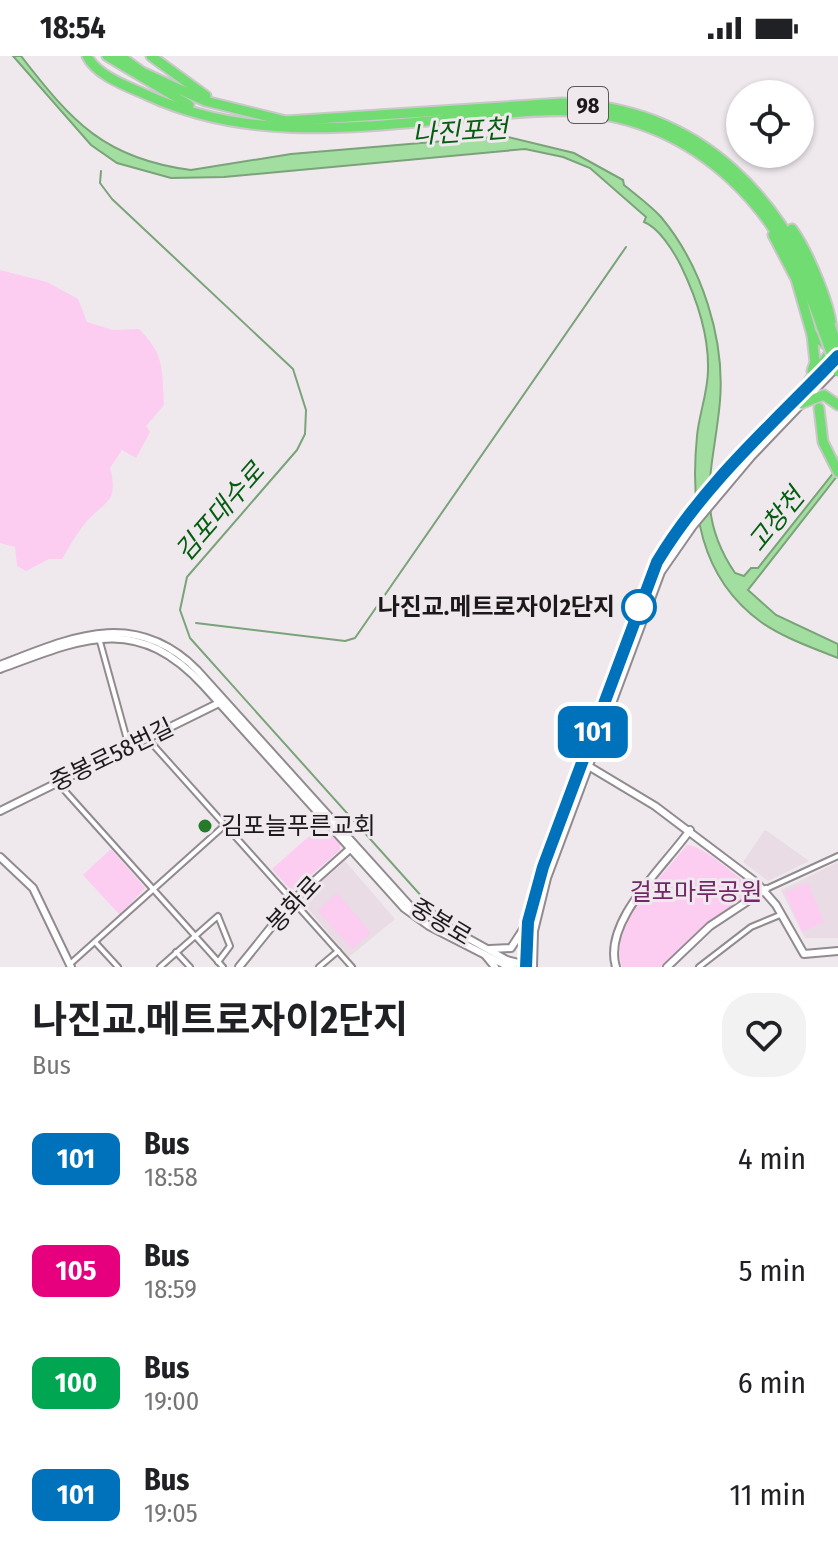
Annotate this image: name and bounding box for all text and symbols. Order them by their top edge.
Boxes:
text: 18:54 [40,10,106,46]
map controls [726,80,814,168]
button: locate [726,80,814,168]
road number: 98 [568,87,608,123]
water label: 나진포천 [411,113,512,151]
water label: 김포대수로 [169,456,272,567]
water label: 고창천 [741,480,813,558]
marker: 나진교.메트로자이2단지 [622,590,656,624]
place label: 나진교.메트로자이2단지 [378,593,615,621]
line badge: 101 [547,706,639,758]
street label: 중봉로58번길 [46,713,178,797]
text: 101 [574,715,612,748]
place label: 김포늘푸른교회 [221,812,376,840]
marker: 김포늘푸른교회 [196,817,214,835]
street label: 봉화로 [261,870,327,938]
park label: 걸포마루공원 [630,878,762,906]
street label: 중봉로 [405,893,477,951]
button: heart [722,993,806,1077]
text: 나진교.메트로자이2단지 [32,997,408,1043]
text: Bus [32,1050,71,1081]
text: Bus [144,1126,189,1162]
text: 4 min [738,1141,806,1177]
text: 101 [57,1142,95,1175]
text: 18:58 [144,1162,198,1193]
text: Bus [144,1238,189,1274]
text: 5 min [739,1253,806,1289]
text: 105 [56,1254,96,1287]
text: 18:59 [144,1274,197,1305]
text: Bus [144,1350,189,1386]
text: 6 min [738,1365,806,1401]
text: 100 [55,1366,97,1399]
text: 19:00 [144,1386,199,1417]
text: Bus [144,1462,189,1498]
text: 11 min [730,1477,806,1513]
text: 101 [57,1478,95,1511]
text: 19:05 [144,1498,198,1529]

